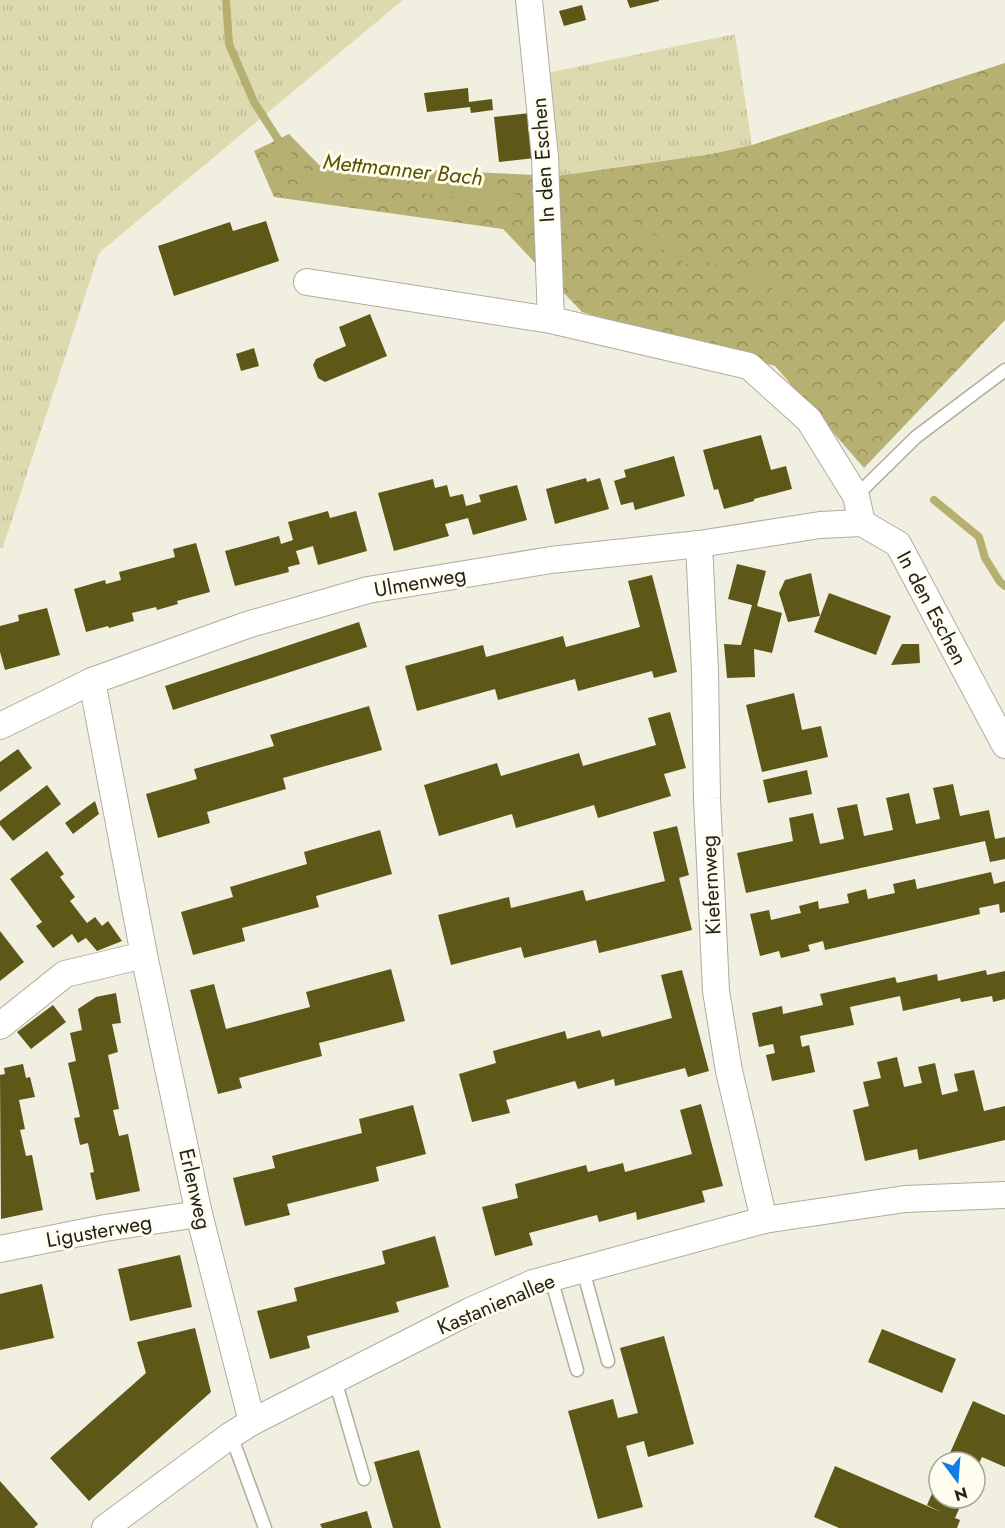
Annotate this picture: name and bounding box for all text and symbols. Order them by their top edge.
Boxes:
street label: In den Eschen [524,96,562,224]
water label: Mettmanner Bach [322,145,484,193]
street label: In den Eschen [889,546,975,670]
street label: Ulmenweg [372,559,468,605]
street label: Kiefernweg [693,834,729,936]
street label: Erlenweg [171,1146,219,1232]
street label: Ligusterweg [44,1207,154,1255]
street label: Kastanienallee [432,1266,560,1342]
north arrow [927,1450,987,1510]
text: N [952,1481,970,1507]

